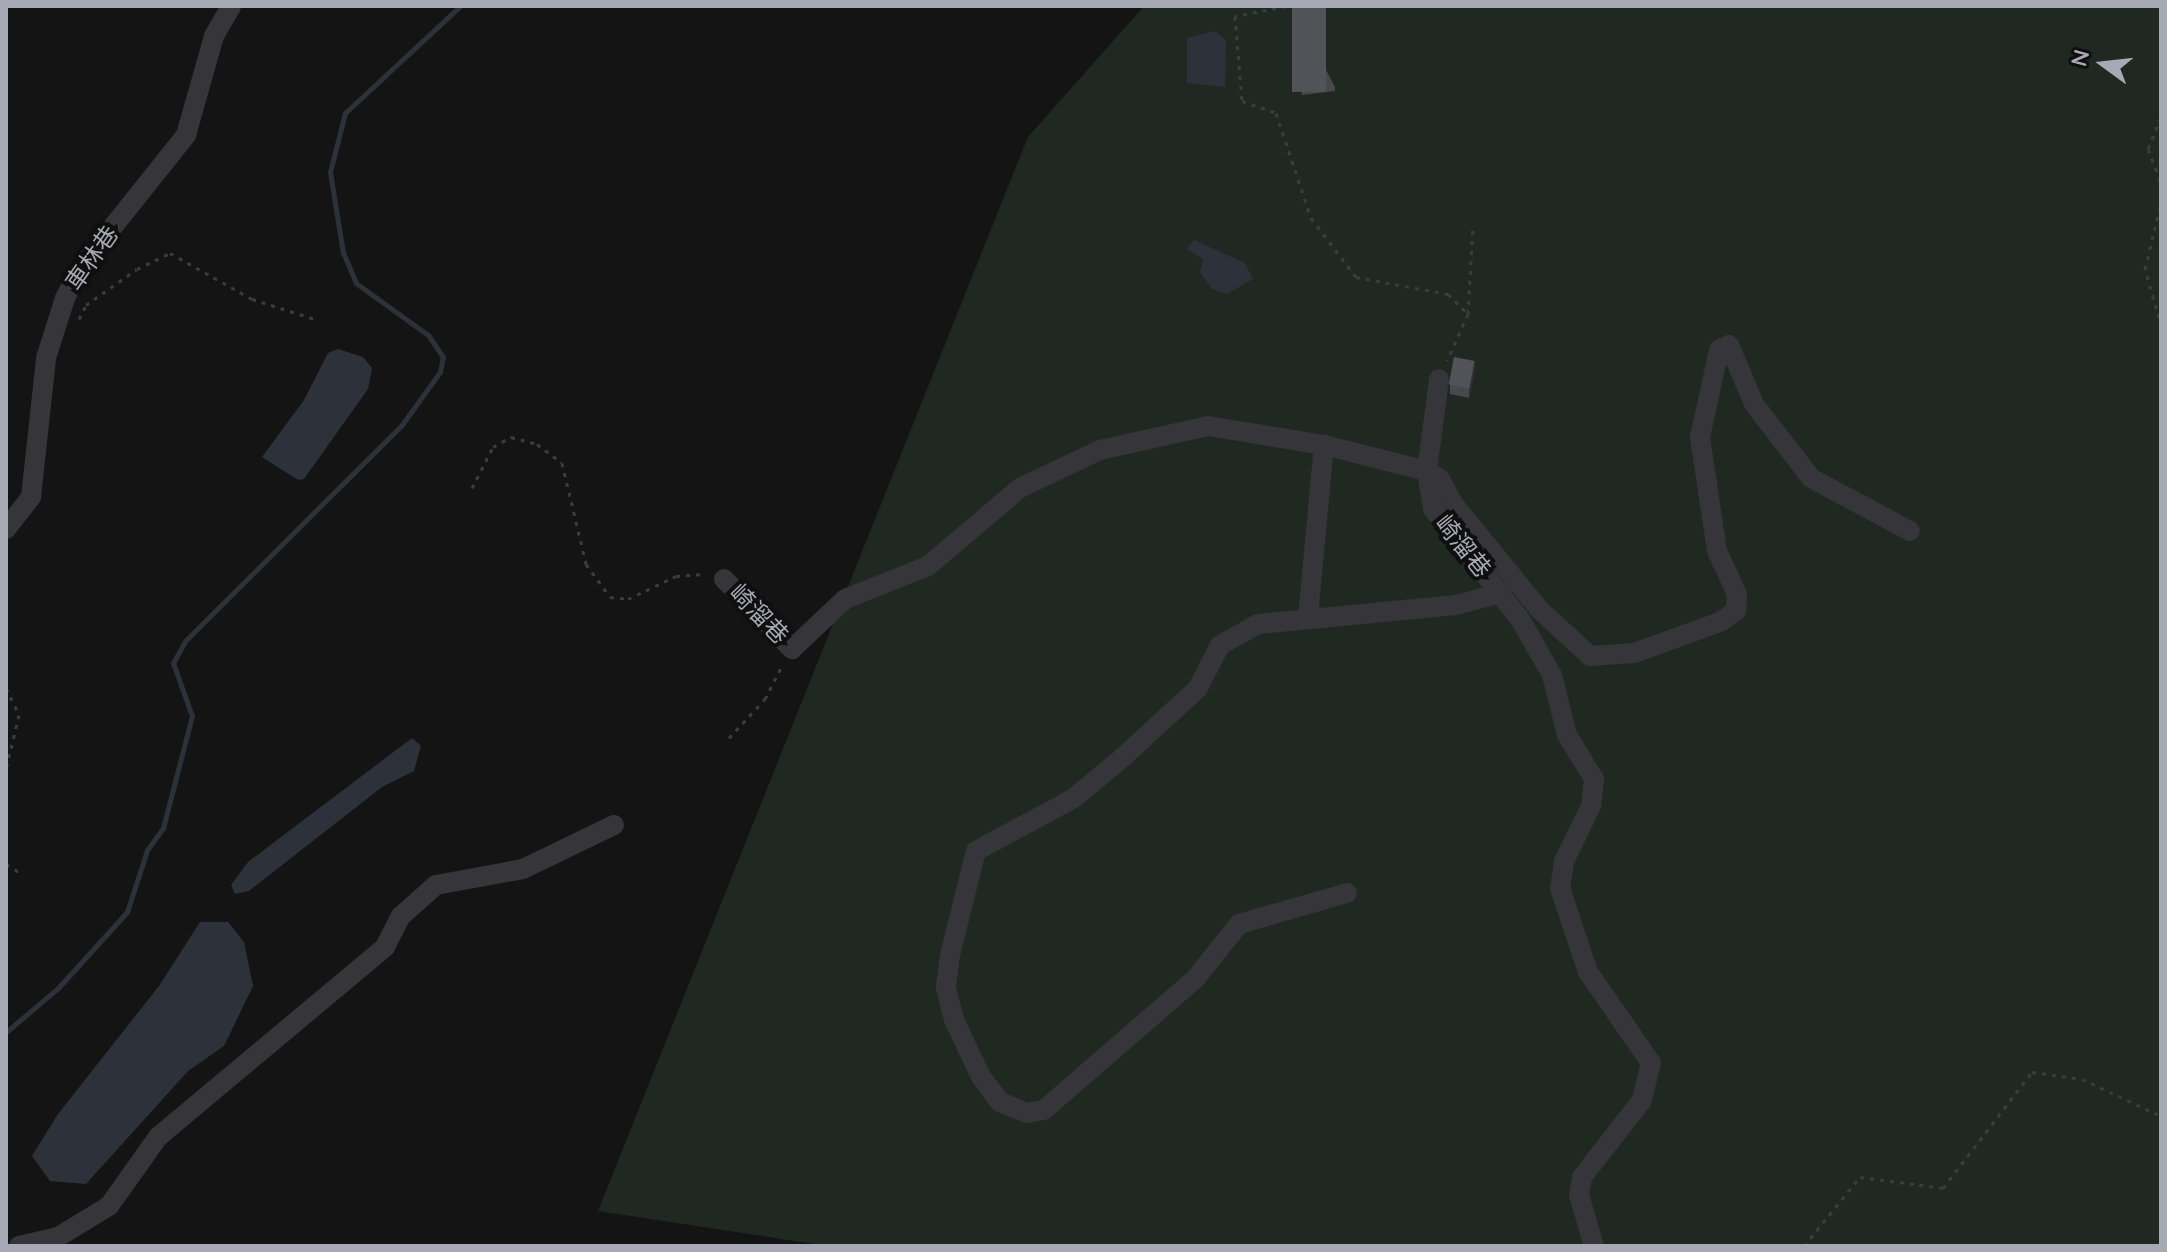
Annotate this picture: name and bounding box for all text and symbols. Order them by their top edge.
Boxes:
north arrow [2063,24,2143,104]
text: N [2064,46,2095,69]
street label: 車林巷 [60,220,124,296]
street label: 崎溜巷 [1429,509,1497,583]
street label: 崎溜巷 [724,578,794,650]

